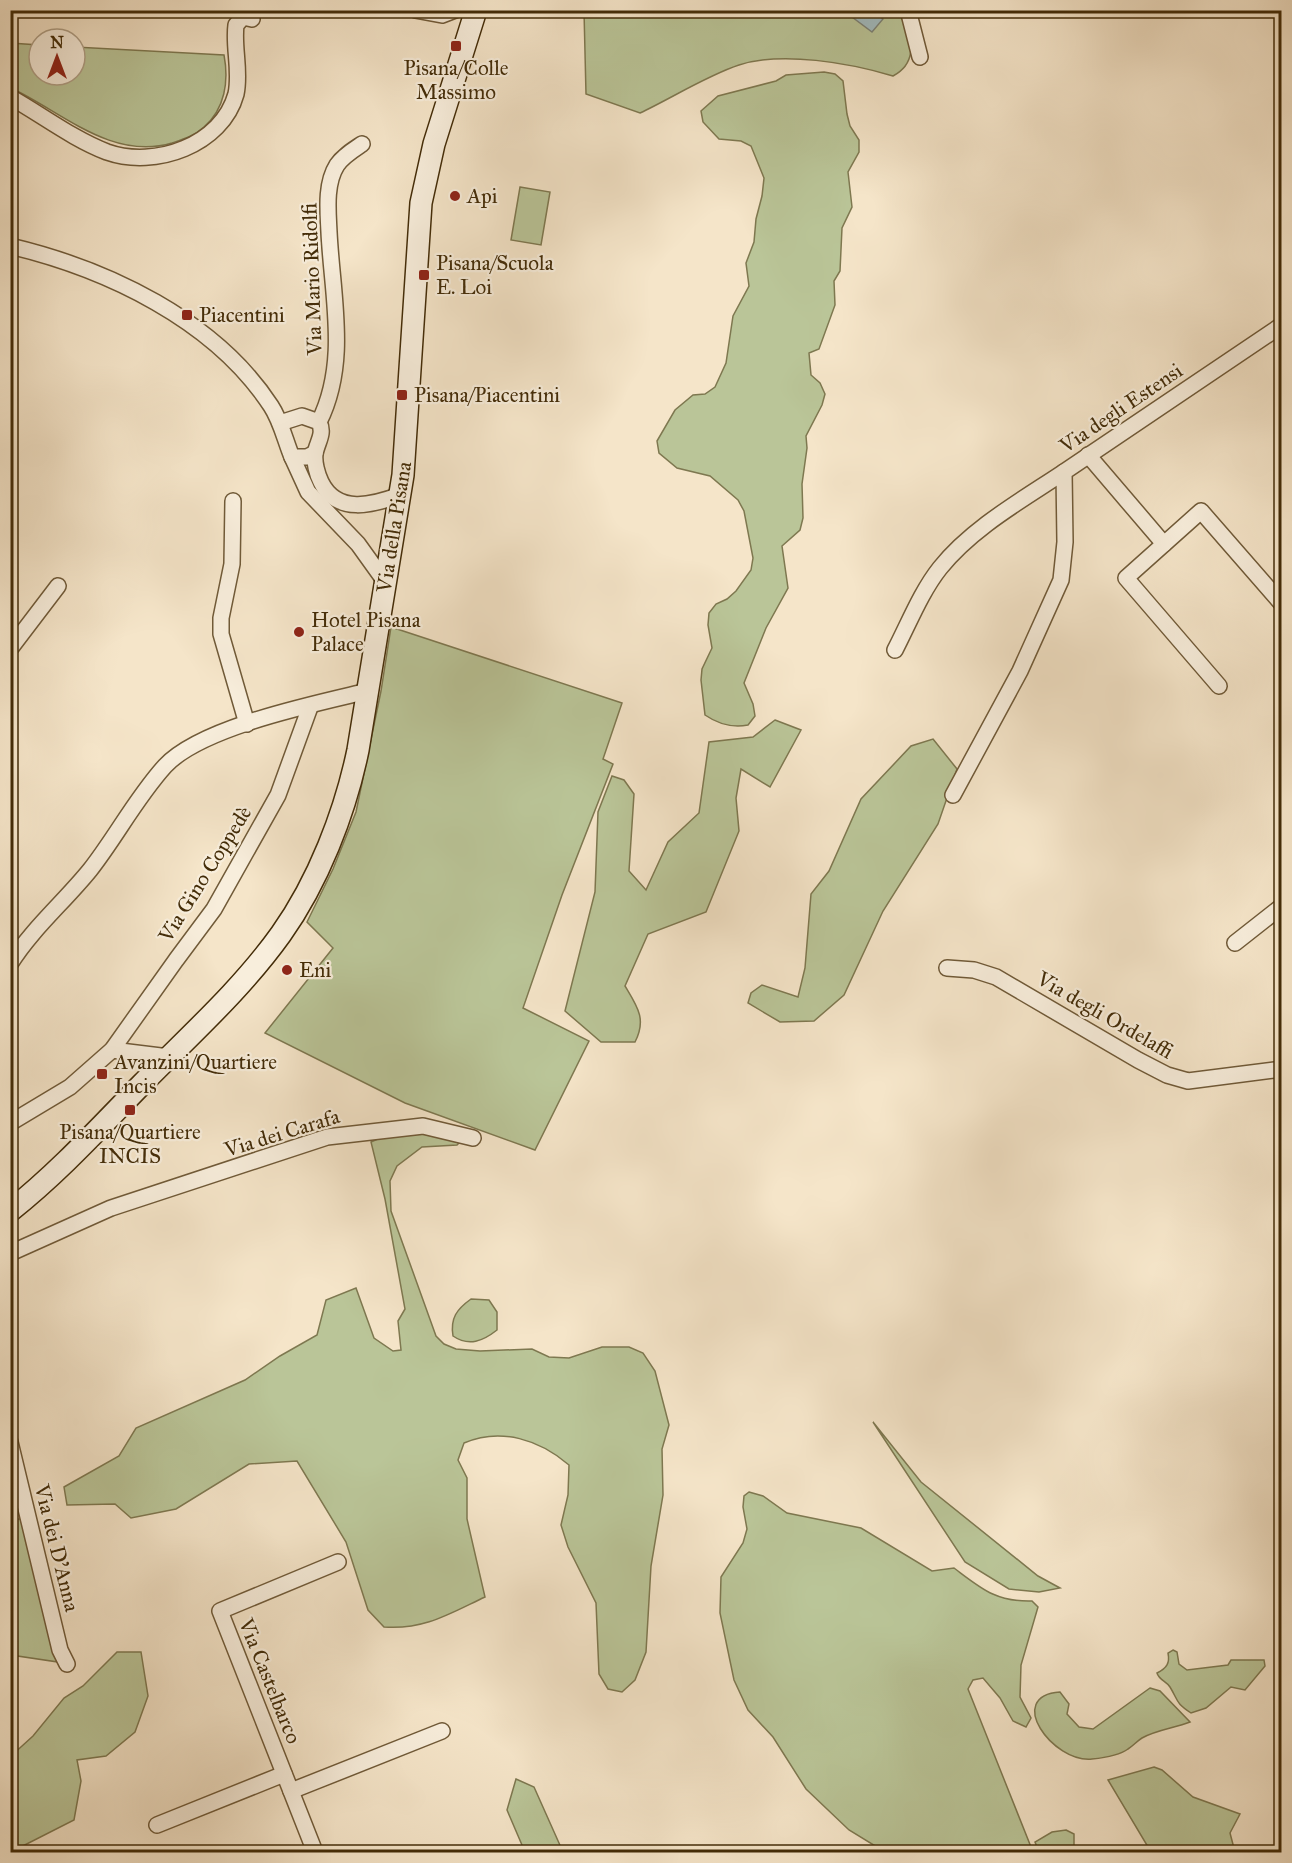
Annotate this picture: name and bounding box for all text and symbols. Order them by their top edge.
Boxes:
north arrow [27,27,87,87]
text: N [50,33,64,52]
marker: Pisana/Colle Massimo [449,39,463,53]
place label: Pisana/Colle Massimo [403,55,509,105]
place label: Api [466,183,498,209]
marker: Api [448,189,462,203]
street label: Via Mario Ridolfi [296,201,328,357]
place label: Pisana/Scuola E. Loi [436,250,554,300]
marker: Pisana/Scuola E. Loi [417,268,431,282]
place label: Piacentini [199,302,285,328]
marker: Piacentini [180,308,194,322]
street label: Via degli Estensi [1054,357,1188,459]
place label: Pisana/Piacentini [414,382,560,408]
marker: Pisana/Piacentini [395,388,409,402]
street label: Via della Pisana [371,459,417,595]
place label: Hotel Pisana Palace [311,607,421,657]
marker: Hotel Pisana Palace [292,625,306,639]
street label: Via Gino Coppedè [152,801,257,948]
place label: Eni [299,957,331,983]
marker: Eni [280,963,294,977]
street label: Via degli Ordelaffi [1031,965,1178,1065]
place label: Avanzini/Quartiere Incis [113,1049,277,1099]
marker: Avanzini/Quartiere Incis [95,1067,109,1081]
marker: Pisana/Quartiere INCIS [123,1103,137,1117]
street label: Via dei Carafa [220,1103,343,1163]
place label: Pisana/Quartiere INCIS [59,1119,201,1169]
street label: Via dei D’Anna [28,1481,85,1614]
street label: Via Castelbarco [233,1614,307,1748]

